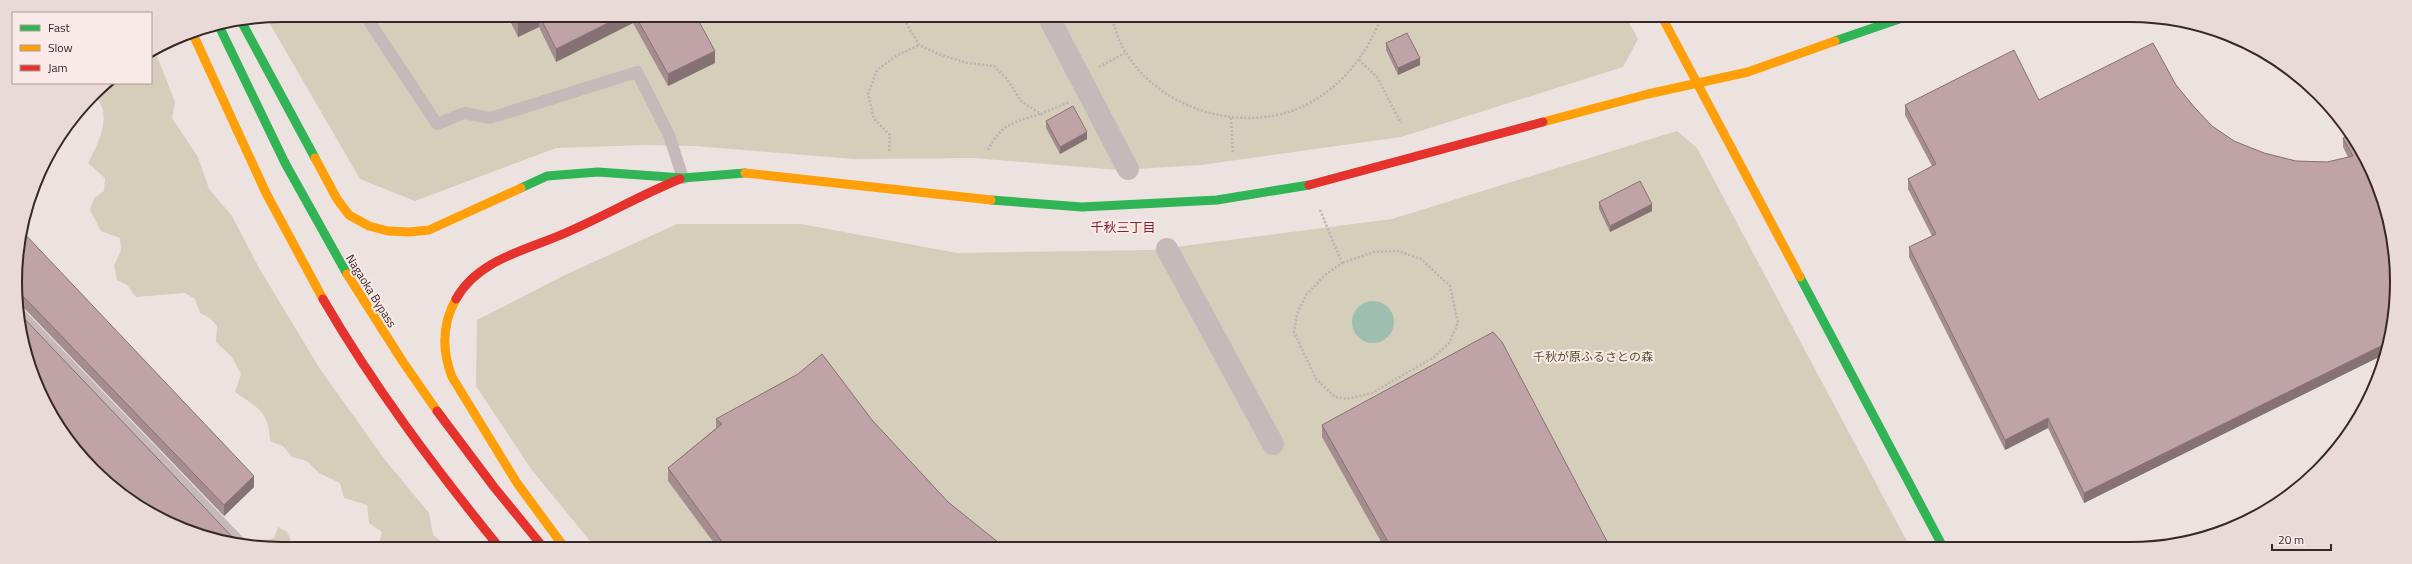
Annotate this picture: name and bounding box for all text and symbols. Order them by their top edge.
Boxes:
legend [12,12,152,84]
text: Fast [48,18,71,37]
text: Slow [48,38,73,57]
text: Jam [48,58,68,77]
district label: 千秋三丁目 [1090,217,1156,237]
street label: Nagaoka Bypass [341,250,402,332]
park label: 千秋が原ふるさとの森 [1533,347,1653,366]
scale bar [2272,526,2331,552]
text: 20 m [2278,530,2304,549]

